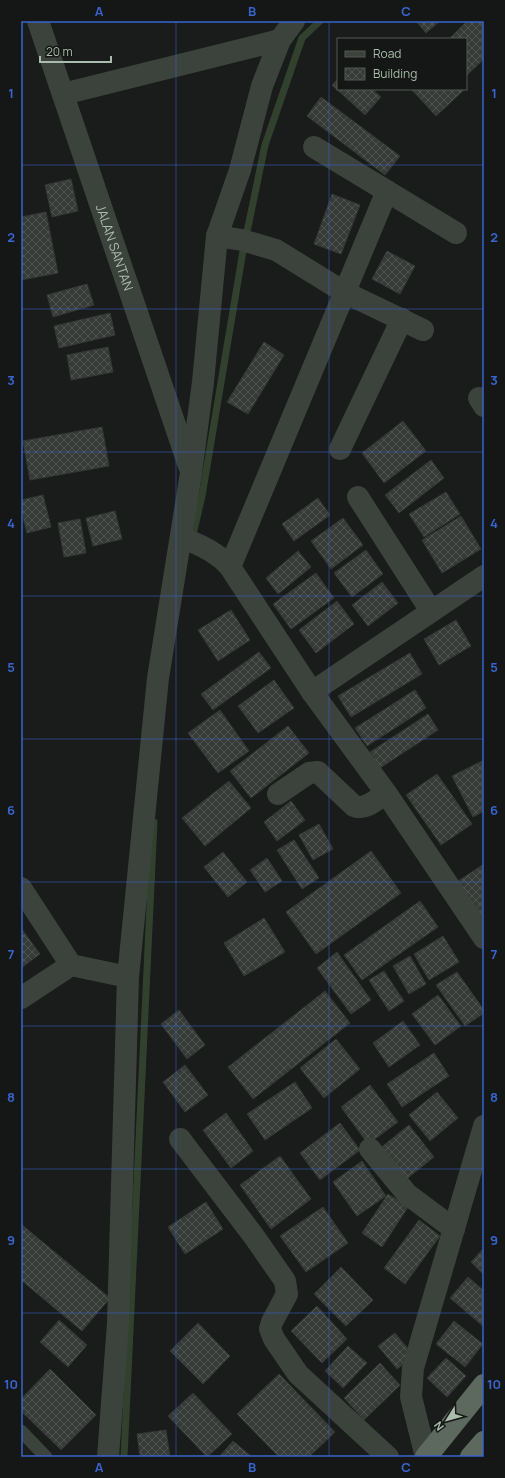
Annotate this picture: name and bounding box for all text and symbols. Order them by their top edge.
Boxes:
text: A [95,2,104,20]
text: B [248,2,256,20]
text: C [401,2,411,20]
scale bar [40,38,111,64]
legend [337,38,467,90]
text: 20 m [46,43,73,60]
text: Road [373,45,401,62]
text: Building [373,65,417,82]
text: 1 [8,84,14,102]
text: 1 [491,84,497,102]
street label: JALAN SANTAN [92,202,138,293]
text: 2 [7,228,15,246]
text: 2 [490,228,498,246]
text: 3 [7,371,15,389]
text: 3 [490,371,498,389]
text: 4 [7,514,15,532]
text: 4 [490,514,498,532]
text: 5 [7,658,15,676]
text: 5 [490,658,498,676]
text: 6 [7,801,15,819]
text: 6 [490,801,498,819]
text: 7 [8,945,15,963]
text: 7 [491,945,498,963]
text: 8 [7,1088,15,1106]
text: 8 [490,1088,498,1106]
text: 9 [7,1231,15,1249]
text: 9 [490,1231,498,1249]
text: 10 [4,1375,18,1393]
text: 10 [487,1375,501,1393]
north arrow [427,1400,467,1440]
text: N [430,1419,447,1434]
text: A [95,1458,104,1476]
text: B [248,1458,256,1476]
text: C [401,1458,411,1476]

